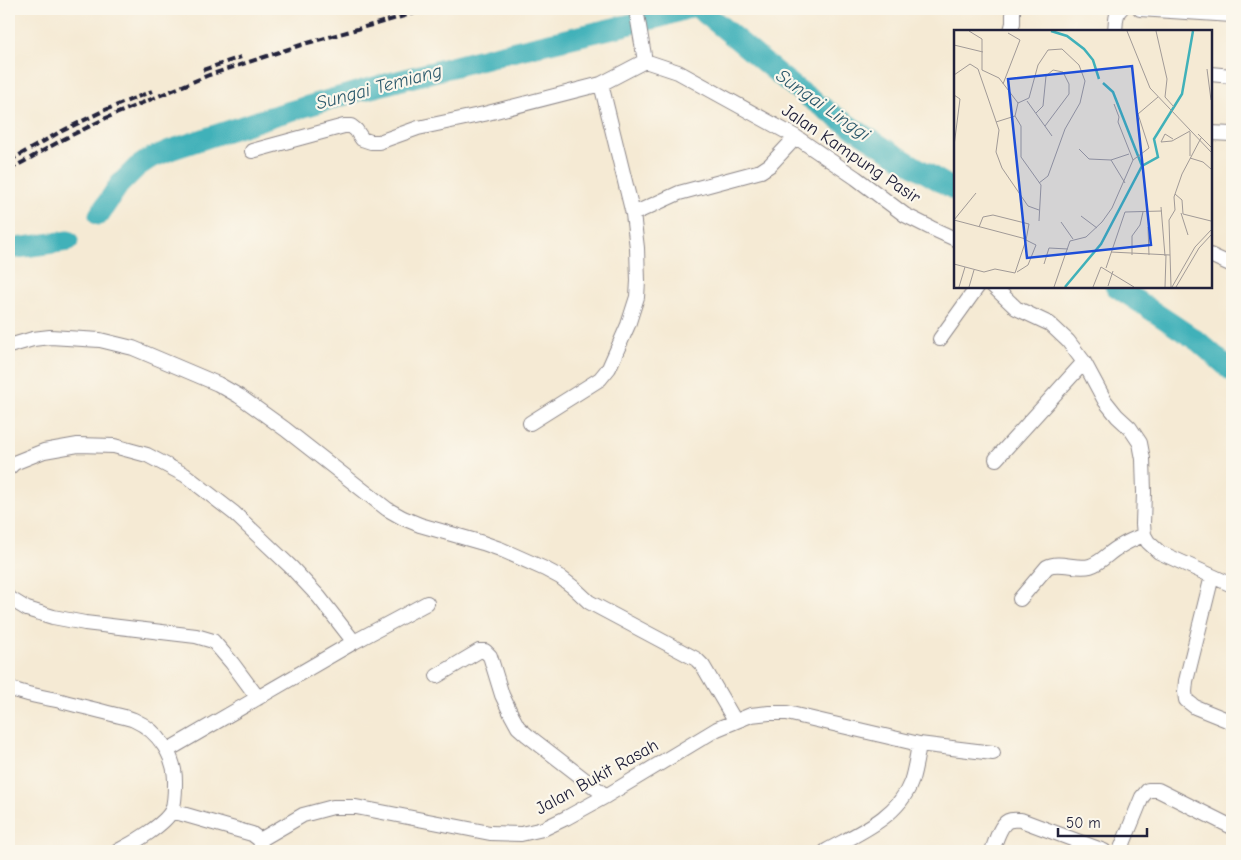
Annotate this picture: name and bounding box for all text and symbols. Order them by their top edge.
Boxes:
inset map [954,30,1211,288]
water label: Sungai Temiang [314,60,444,114]
water label: Sungai Linggi [772,65,875,146]
street label: Jalan Kampung Pasir [778,100,925,209]
street label: Jalan Bukit Rasah [532,735,662,819]
scale bar [1058,805,1147,837]
text: 50 m [1066,814,1101,832]

